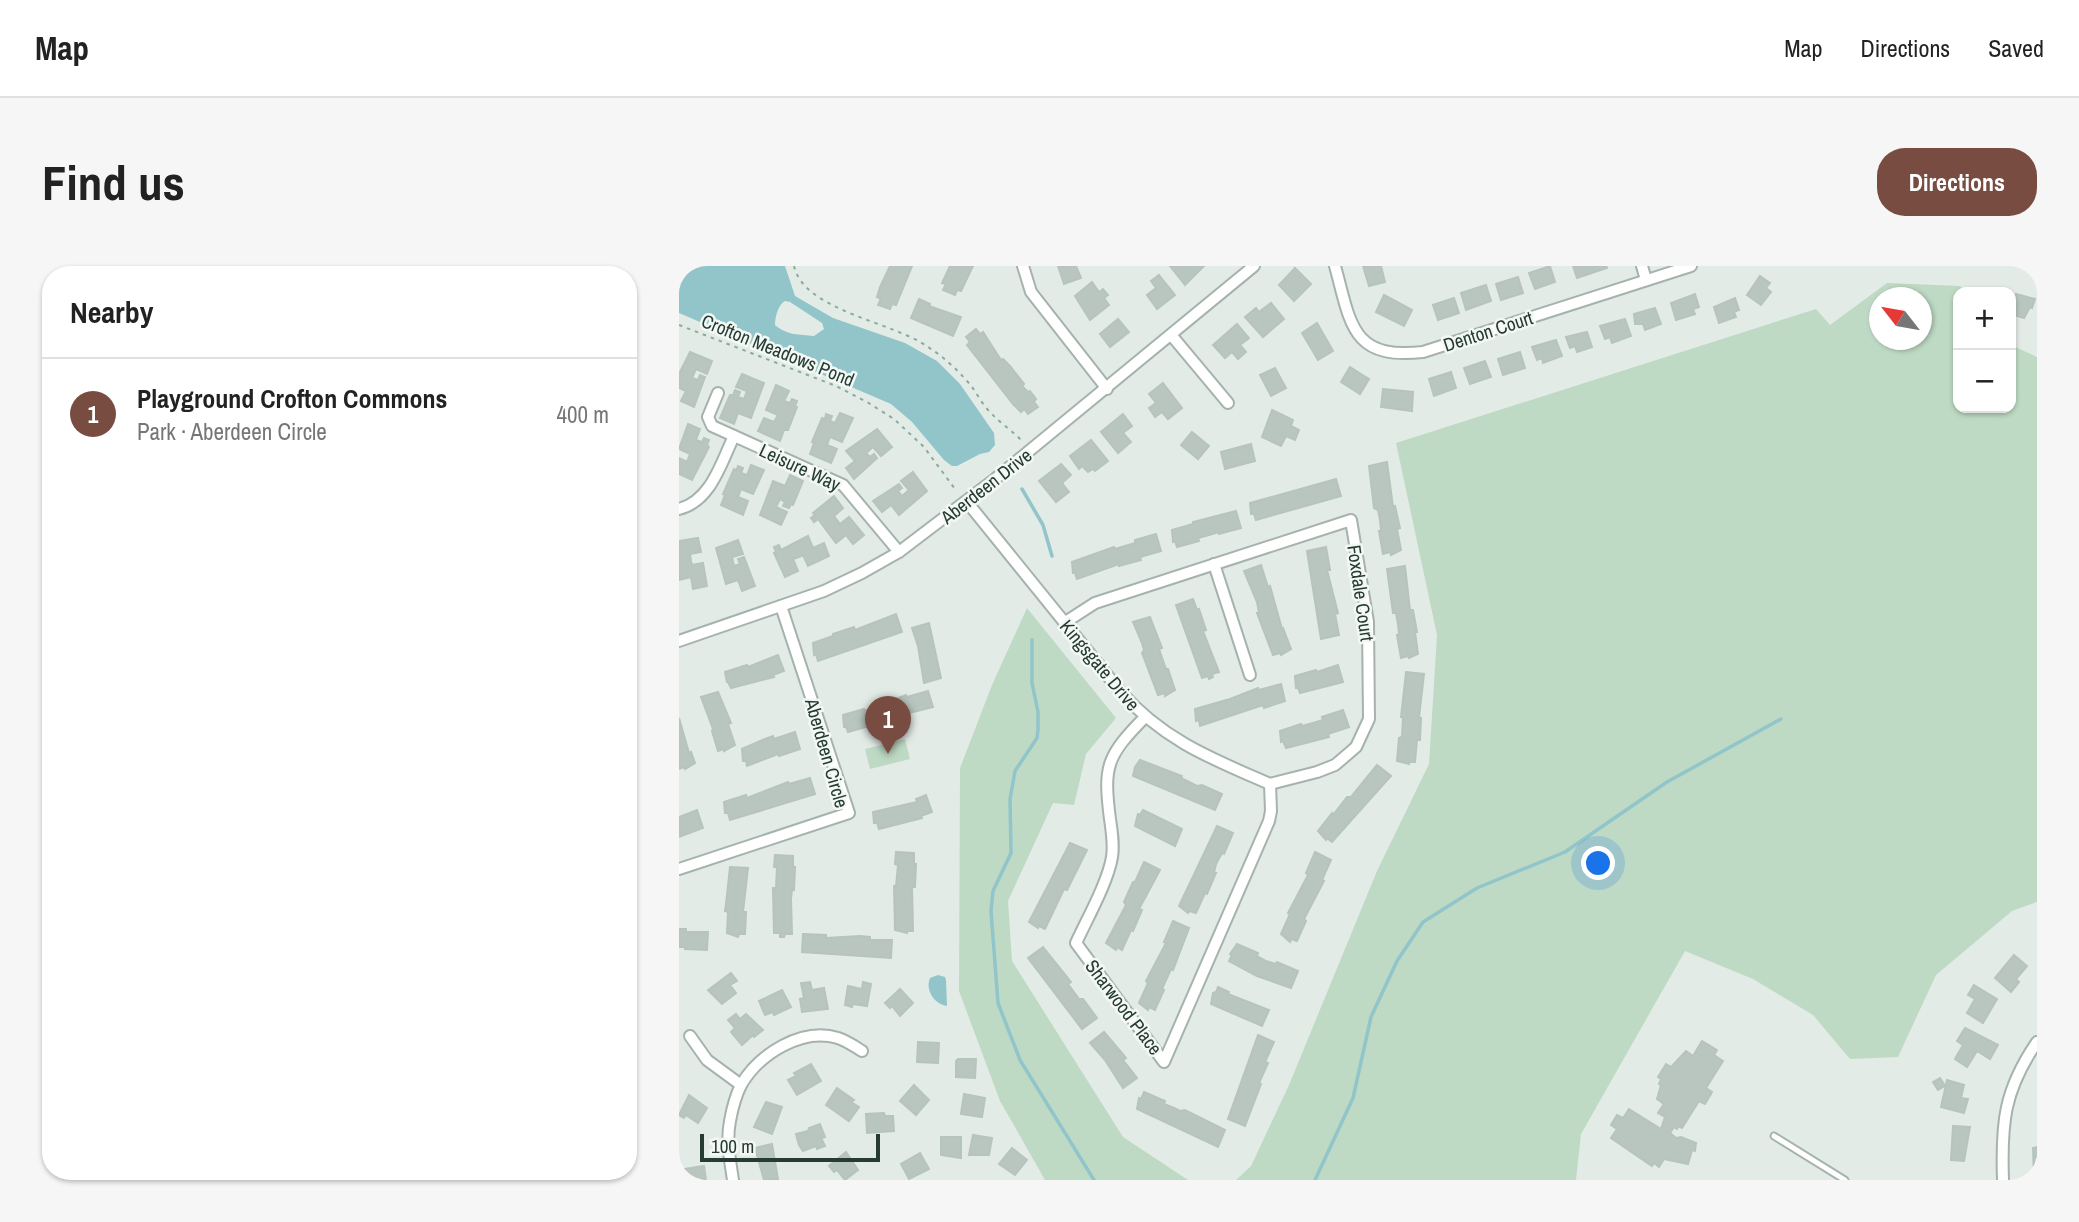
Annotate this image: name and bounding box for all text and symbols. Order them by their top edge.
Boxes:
text: Map [35,26,89,70]
text: Map [1784,32,1822,64]
text: Directions [1860,32,1950,64]
text: Saved [1988,32,2044,64]
button: Directions [1877,148,2037,216]
text: Find us [42,149,185,215]
north arrow [1869,287,1932,350]
map controls [1953,287,2016,413]
button: + [1953,287,2016,350]
text: Nearby [70,292,153,332]
street label: Denton Court [1440,304,1537,358]
street label: Crofton Meadows Pond [698,307,858,393]
button: − [1953,350,2016,413]
text: Playground Crofton Commons [137,381,447,416]
text: 1 [88,399,98,430]
text: 400 m [557,399,609,430]
text: Park · Aberdeen Circle [137,416,327,447]
street label: Leisure Way [755,437,845,497]
street label: Aberdeen Drive [934,442,1037,530]
street label: Foxdale Court [1341,543,1381,644]
street label: Kingsgate Drive [1054,614,1146,716]
street label: Aberdeen Circle [799,694,855,811]
pin: 1 [865,696,911,754]
your location [1581,846,1615,880]
street label: Sharwood Place [1079,954,1169,1060]
scale bar [700,1131,880,1163]
text: 100 m [711,1133,754,1159]

